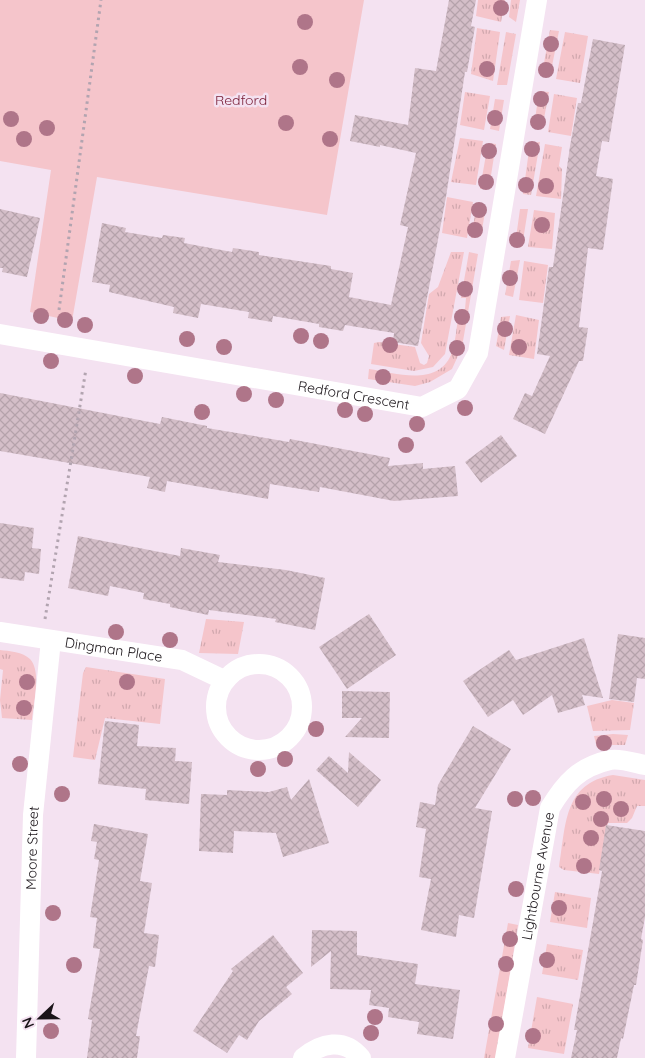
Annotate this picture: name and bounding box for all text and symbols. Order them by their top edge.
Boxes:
park label: Redford [215,91,267,109]
street label: Redford Crescent [297,377,411,414]
street label: Dingman Place [64,633,164,666]
street label: Moore Street [22,805,43,890]
street label: Lightbourne Avenue [517,810,558,941]
north arrow [15,993,65,1043]
text: N [18,1015,38,1031]

